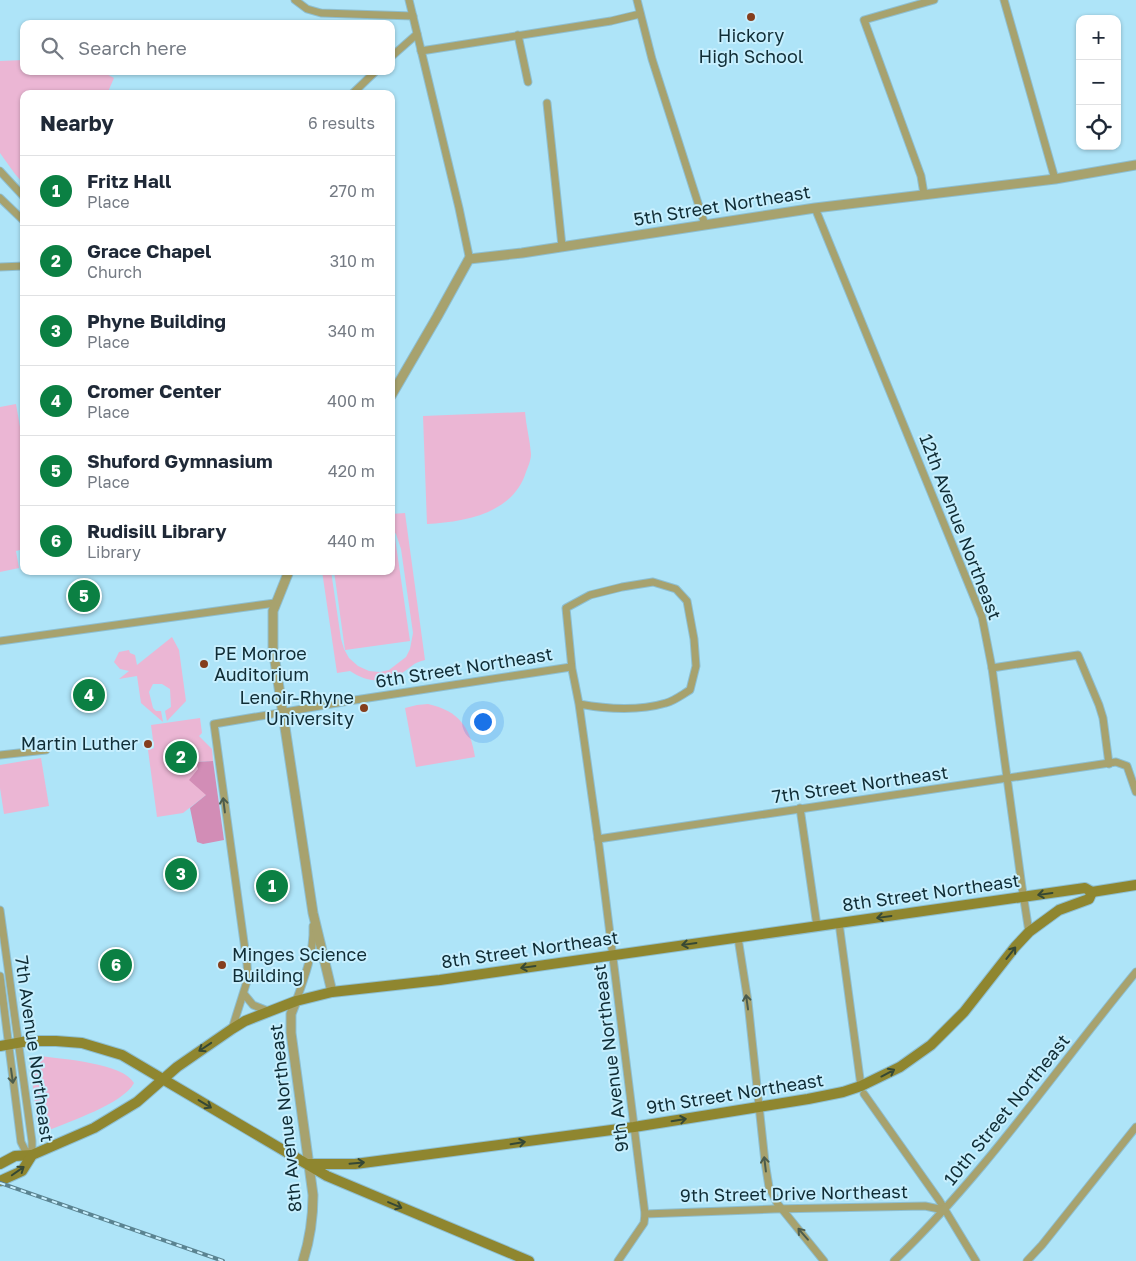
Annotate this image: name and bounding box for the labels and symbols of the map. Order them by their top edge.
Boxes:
marker: Hickory High School [745,11,757,23]
place label: Hickory High School [699,24,804,67]
street label: 5th Street Northeast [632,180,812,230]
street label: 12th Avenue Northeast [915,431,1007,623]
pin: 5 [68,577,100,615]
place label: PE Monroe Auditorium [214,642,309,685]
street label: 6th Street Northeast [374,642,554,692]
marker: PE Monroe Auditorium [198,658,210,670]
pin: 4 [73,676,105,714]
place label: Lenoir-Rhyne University [239,686,354,729]
marker: Lenoir-Rhyne University [358,702,370,714]
your location [470,709,496,735]
place label: Martin Luther [21,732,138,754]
marker: Martin Luther [142,738,154,750]
pin: 2 [165,738,197,776]
street label: 7th Street Northeast [770,761,949,807]
one-way arrow [219,798,229,814]
pin: 3 [165,855,197,893]
pin: 1 [256,867,288,905]
street label: 8th Street Northeast [841,869,1021,915]
one-way arrow [1037,889,1053,899]
one-way arrow [876,912,892,922]
street label: 8th Street Northeast [440,926,620,972]
one-way arrow [682,940,698,950]
place label: Minges Science Building [232,943,367,986]
pin: 6 [100,946,132,984]
one-way arrow [1005,947,1016,960]
street label: 7th Avenue Northeast [11,954,59,1143]
marker: Minges Science Building [216,959,228,971]
one-way arrow [521,963,537,973]
street label: 9th Avenue Northeast [588,963,632,1153]
one-way arrow [742,994,752,1010]
street label: 8th Avenue Northeast [264,1023,306,1213]
street label: 10th Street Northeast [939,1029,1074,1189]
one-way arrow [199,1042,213,1052]
one-way arrow [7,1068,17,1084]
street label: 9th Street Northeast [645,1068,825,1118]
one-way arrow [880,1068,895,1077]
one-way arrow [198,1100,212,1110]
one-way arrow [671,1114,687,1124]
one-way arrow [510,1138,526,1148]
one-way arrow [760,1156,770,1172]
one-way arrow [349,1159,365,1168]
one-way arrow [12,1166,25,1177]
street label: 9th Street Drive Northeast [680,1180,908,1206]
one-way arrow [387,1200,402,1210]
one-way arrow [797,1228,809,1241]

